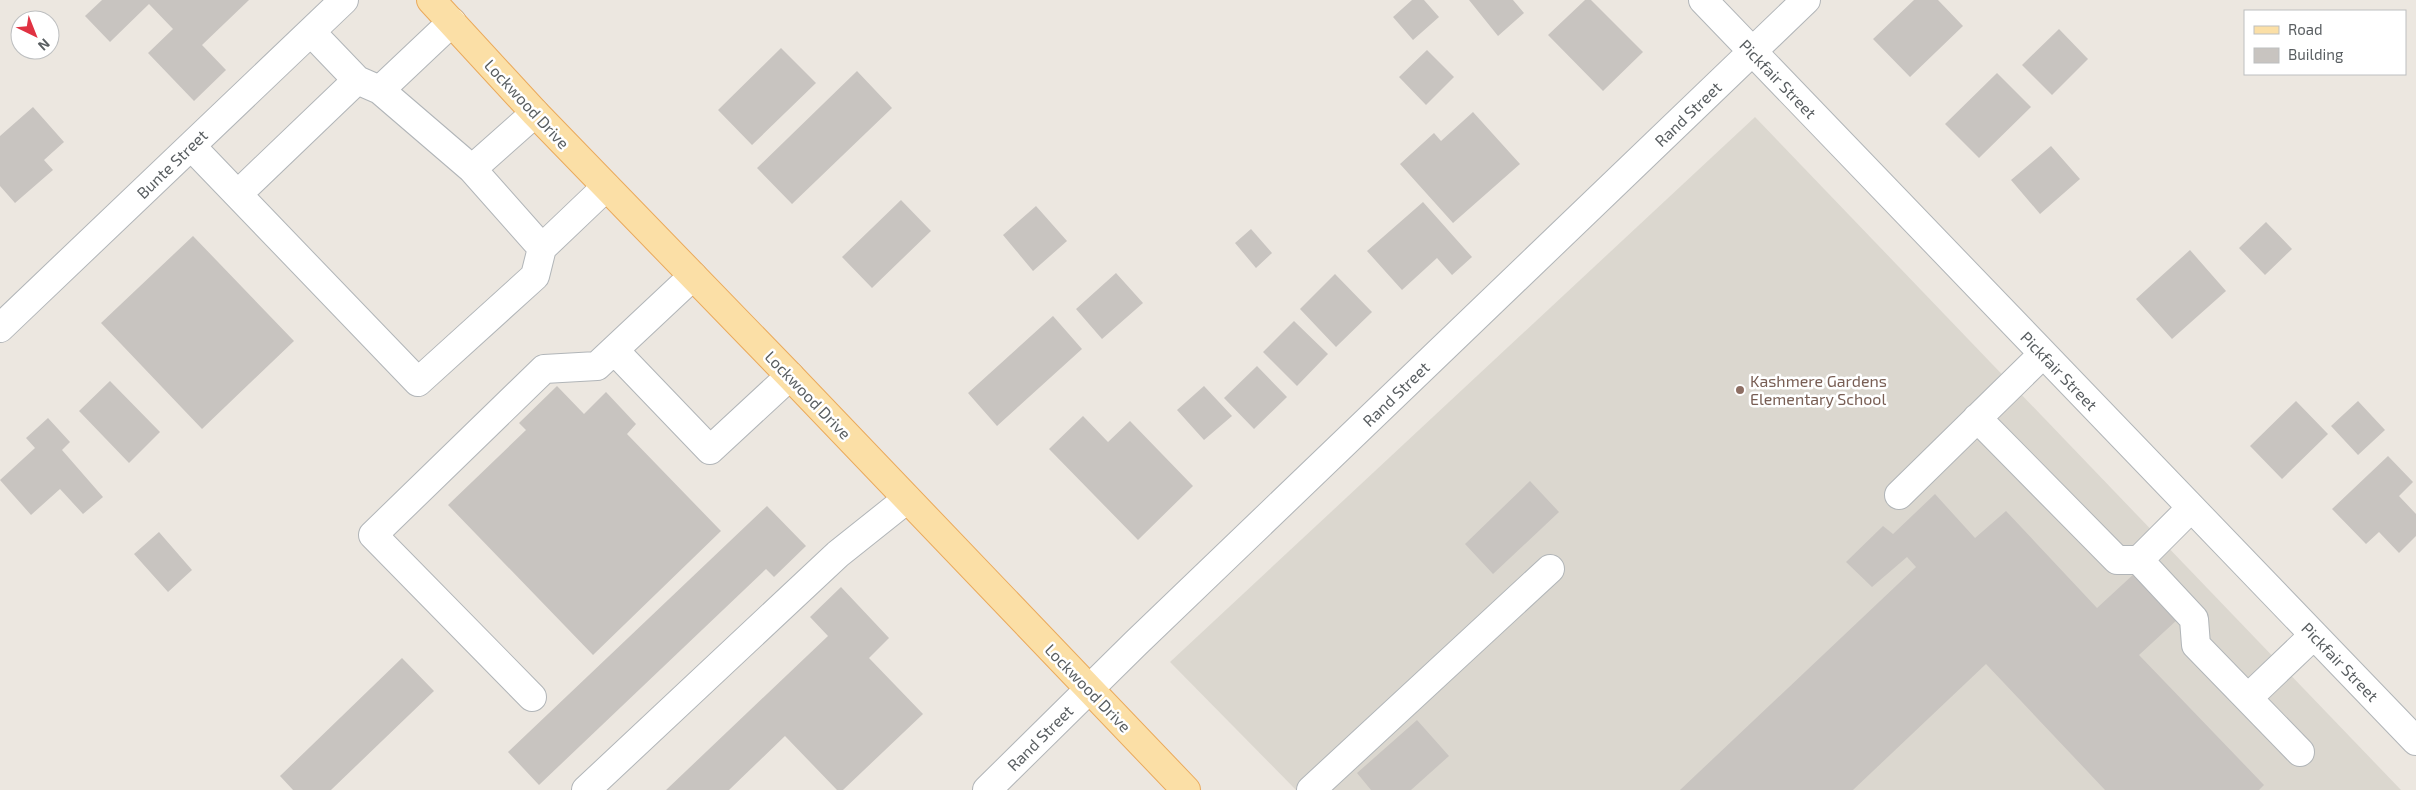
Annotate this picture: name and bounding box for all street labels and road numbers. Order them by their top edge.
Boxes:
street label: Pickfair Street [1736,35,1821,122]
street label: Lockwood Drive [481,55,574,152]
street label: Rand Street [1650,77,1725,150]
street label: Bunte Street [132,125,211,202]
street label: Pickfair Street [2017,327,2102,414]
street label: Lockwood Drive [761,347,855,443]
street label: Rand Street [1358,357,1433,430]
street label: Pickfair Street [2298,618,2383,705]
street label: Lockwood Drive [1041,640,1135,736]
street label: Rand Street [1003,701,1076,774]

